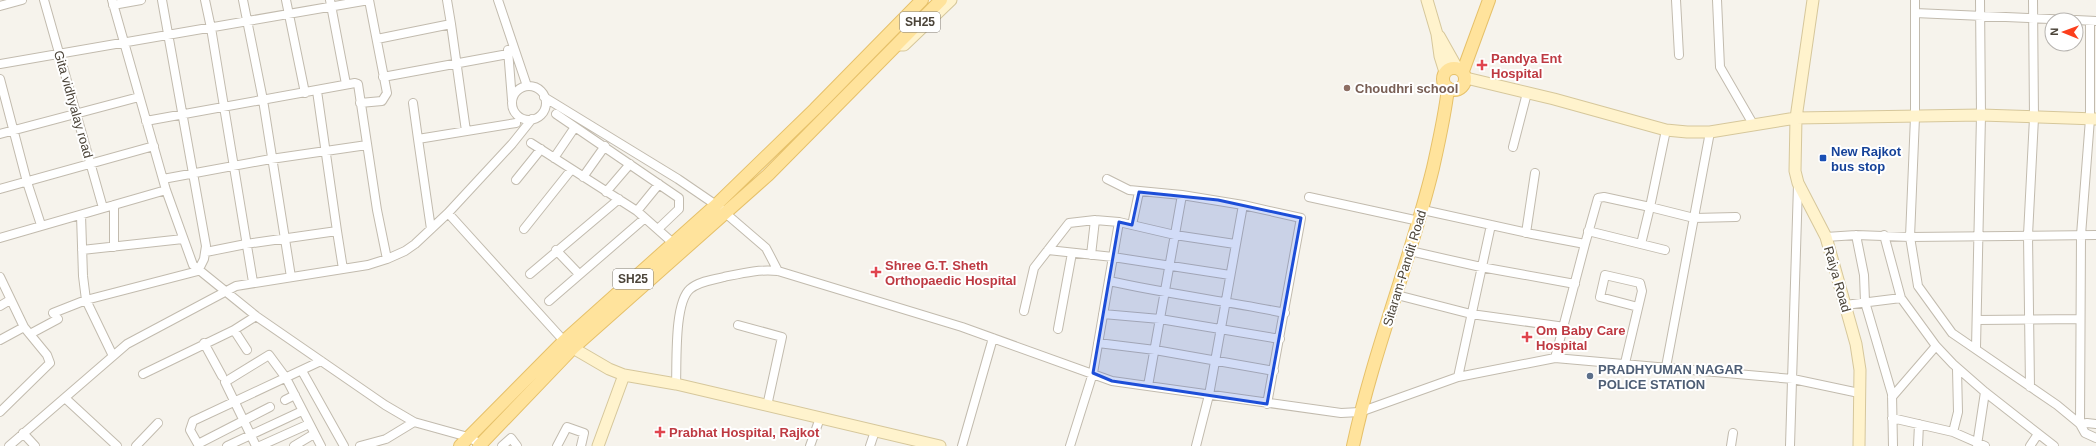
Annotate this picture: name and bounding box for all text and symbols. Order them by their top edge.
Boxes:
road number: SH25 [900,12,940,32]
north arrow [2044,12,2084,52]
text: N [2048,28,2060,36]
street label: Gita vidhyalay road [51,49,96,160]
place label: Pandya Ent Hospital [1491,51,1562,81]
marker: Pandya Ent Hospital [1476,59,1488,71]
place label: Choudhri school [1355,81,1458,96]
marker: Choudhri school [1342,83,1352,93]
place label: New Rajkot bus stop [1831,144,1902,174]
marker: New Rajkot bus stop [1818,153,1828,163]
street label: Sitaram-Pandit Road [1380,208,1429,328]
street label: Raiya Road [1821,244,1854,314]
place label: Shree G.T. Sheth Orthopaedic Hospital [885,258,1016,288]
marker: Shree G.T. Sheth Orthopaedic Hospital [870,266,882,278]
road number: SH25 [613,269,653,289]
place label: Om Baby Care Hospital [1536,323,1626,353]
marker: Om Baby Care Hospital [1521,331,1533,343]
place label: PRADHYUMAN NAGAR POLICE STATION [1598,362,1744,392]
marker: PRADHYUMAN NAGAR POLICE STATION [1585,371,1595,381]
place label: Prabhat Hospital, Rajkot [669,425,820,440]
marker: Prabhat Hospital, Rajkot [654,426,666,438]

